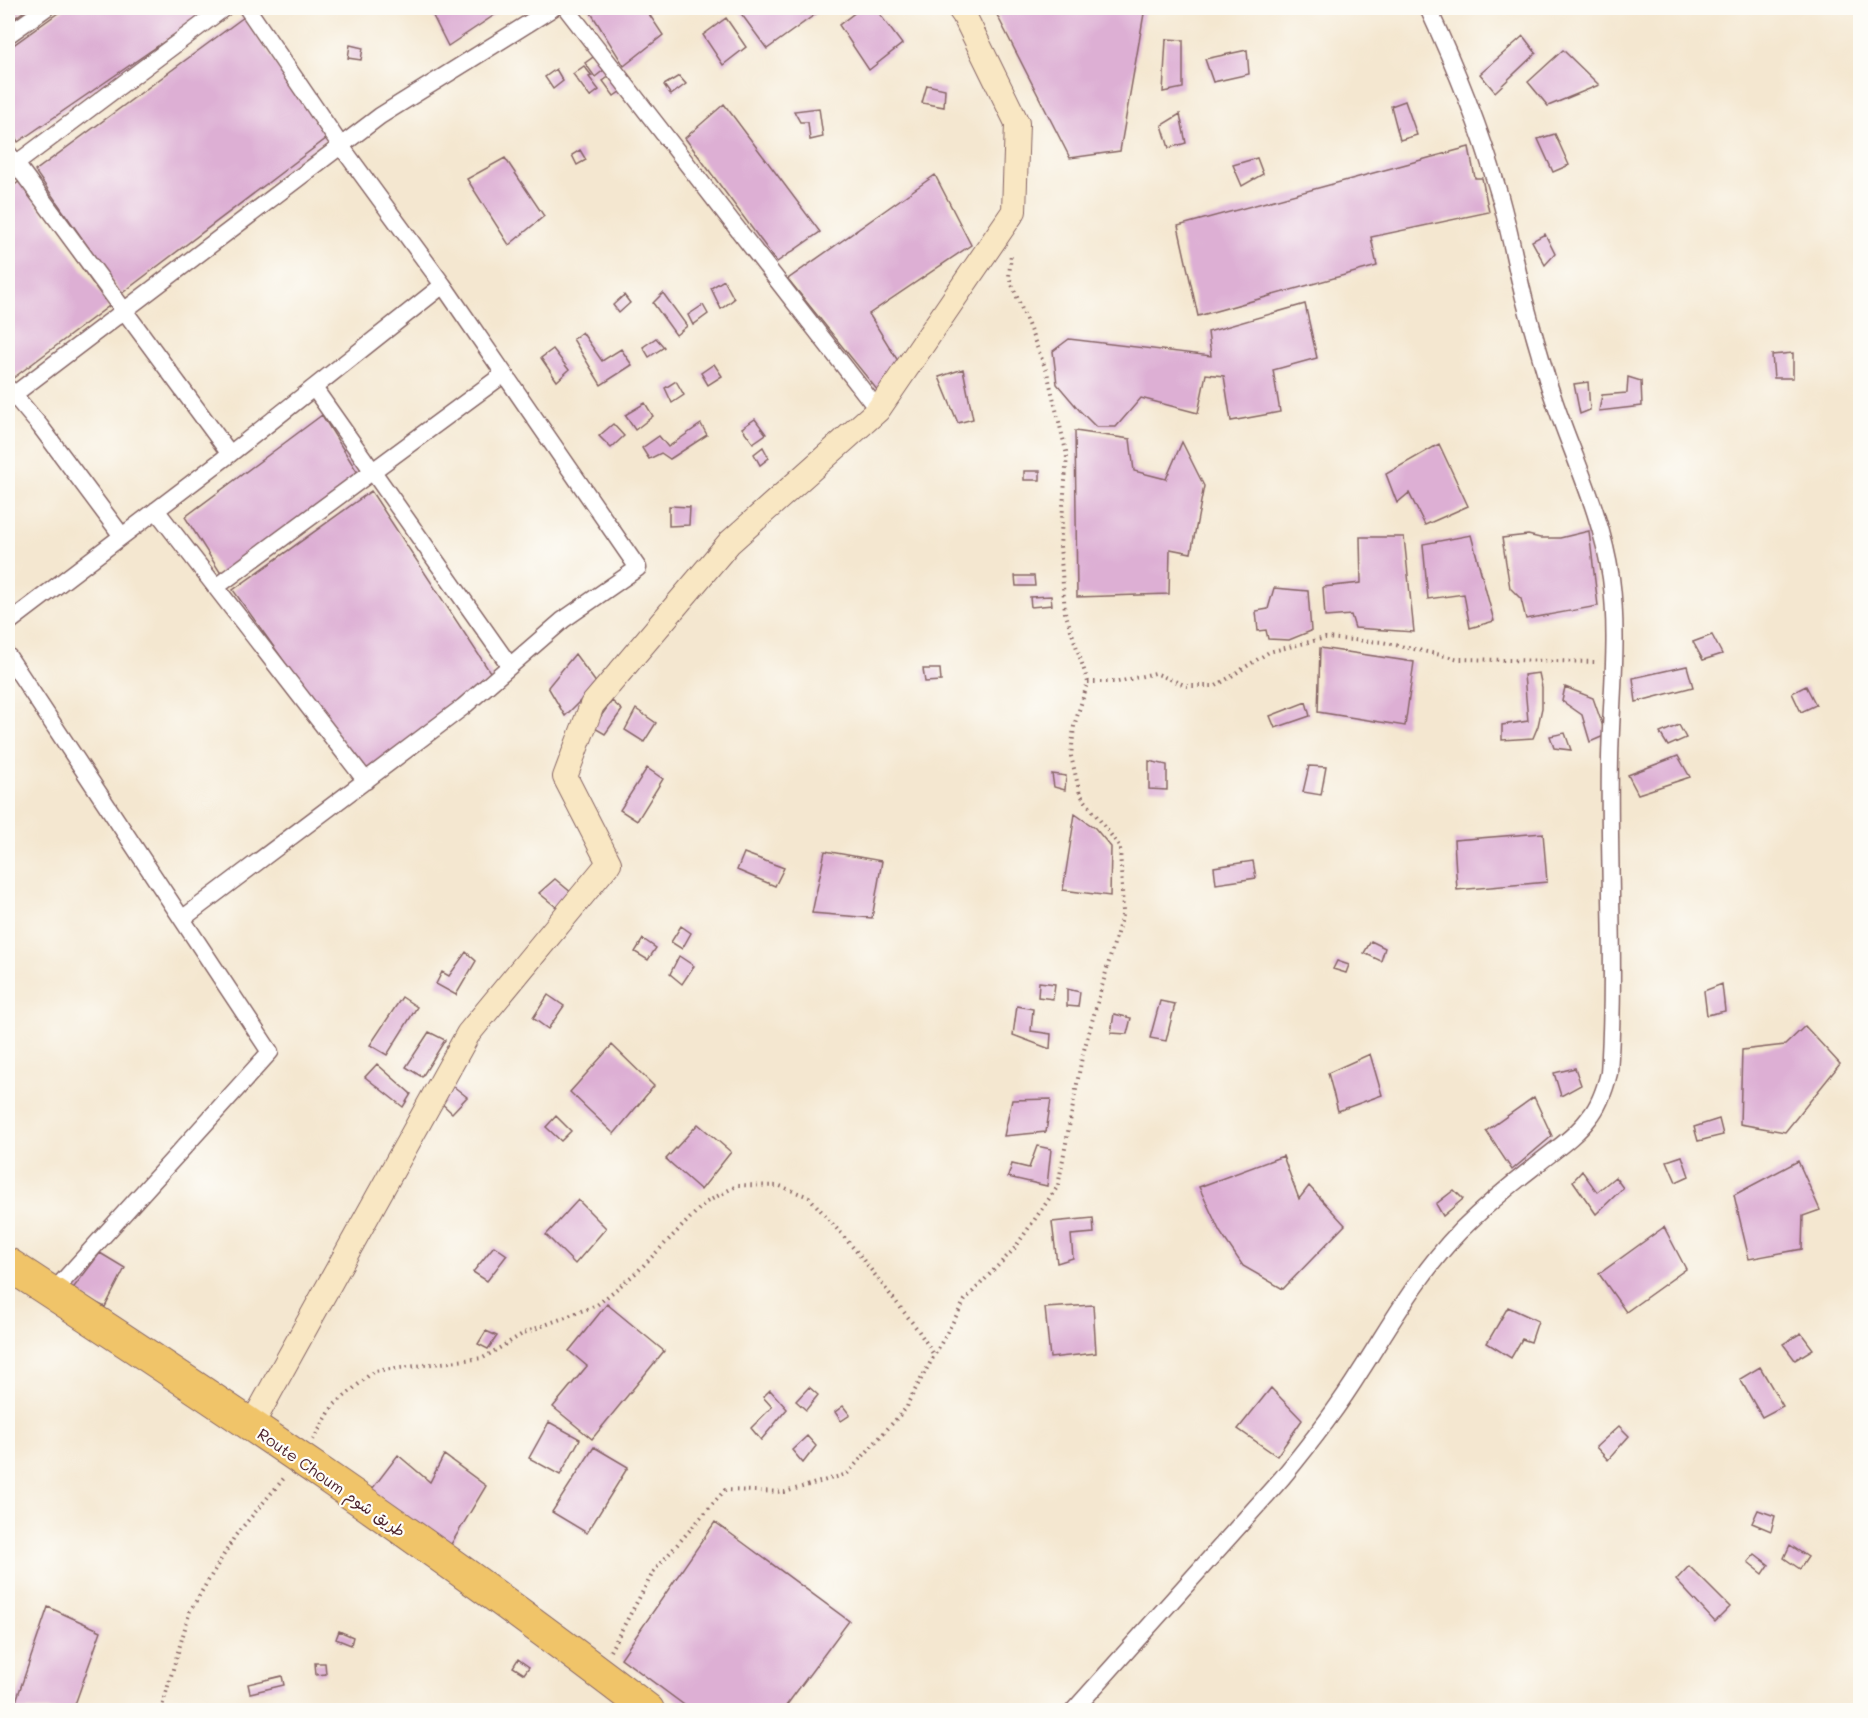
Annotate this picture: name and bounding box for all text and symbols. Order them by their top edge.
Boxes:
street label: Route Choum طريق شوم [252,1423,410,1544]

